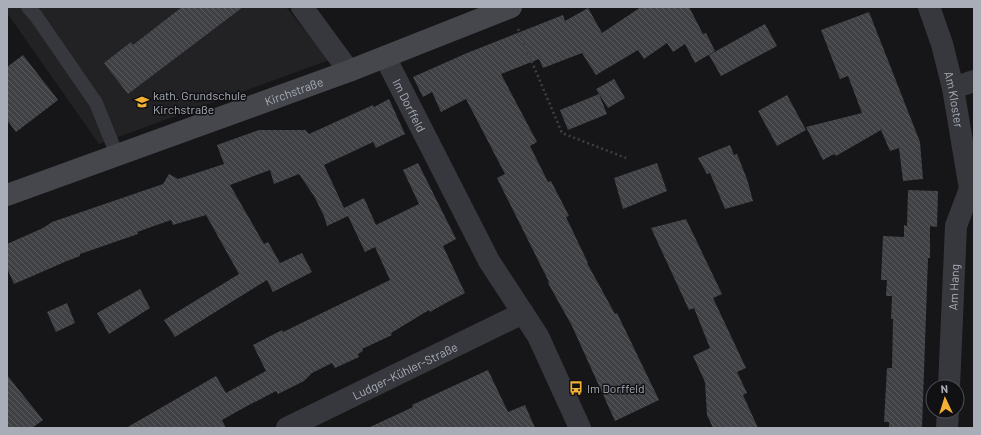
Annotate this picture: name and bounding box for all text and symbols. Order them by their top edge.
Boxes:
street label: Am Kloster [942,70,967,129]
street label: Kirchstraße [263,74,325,108]
street label: Im Dorffeld [390,76,429,134]
place label: kath. Grundschule Kirchstraße [153,88,246,116]
school or university icon: kath. Grundschule Kirchstraße [134,94,150,110]
street label: Am Hang [945,264,961,311]
street label: Ludger-Kühler-Straße [350,339,460,402]
north arrow [925,379,965,419]
bus stop icon: Im Dorffeld [568,380,584,396]
place label: Im Dorffeld [587,381,645,395]
text: N [940,382,948,395]

